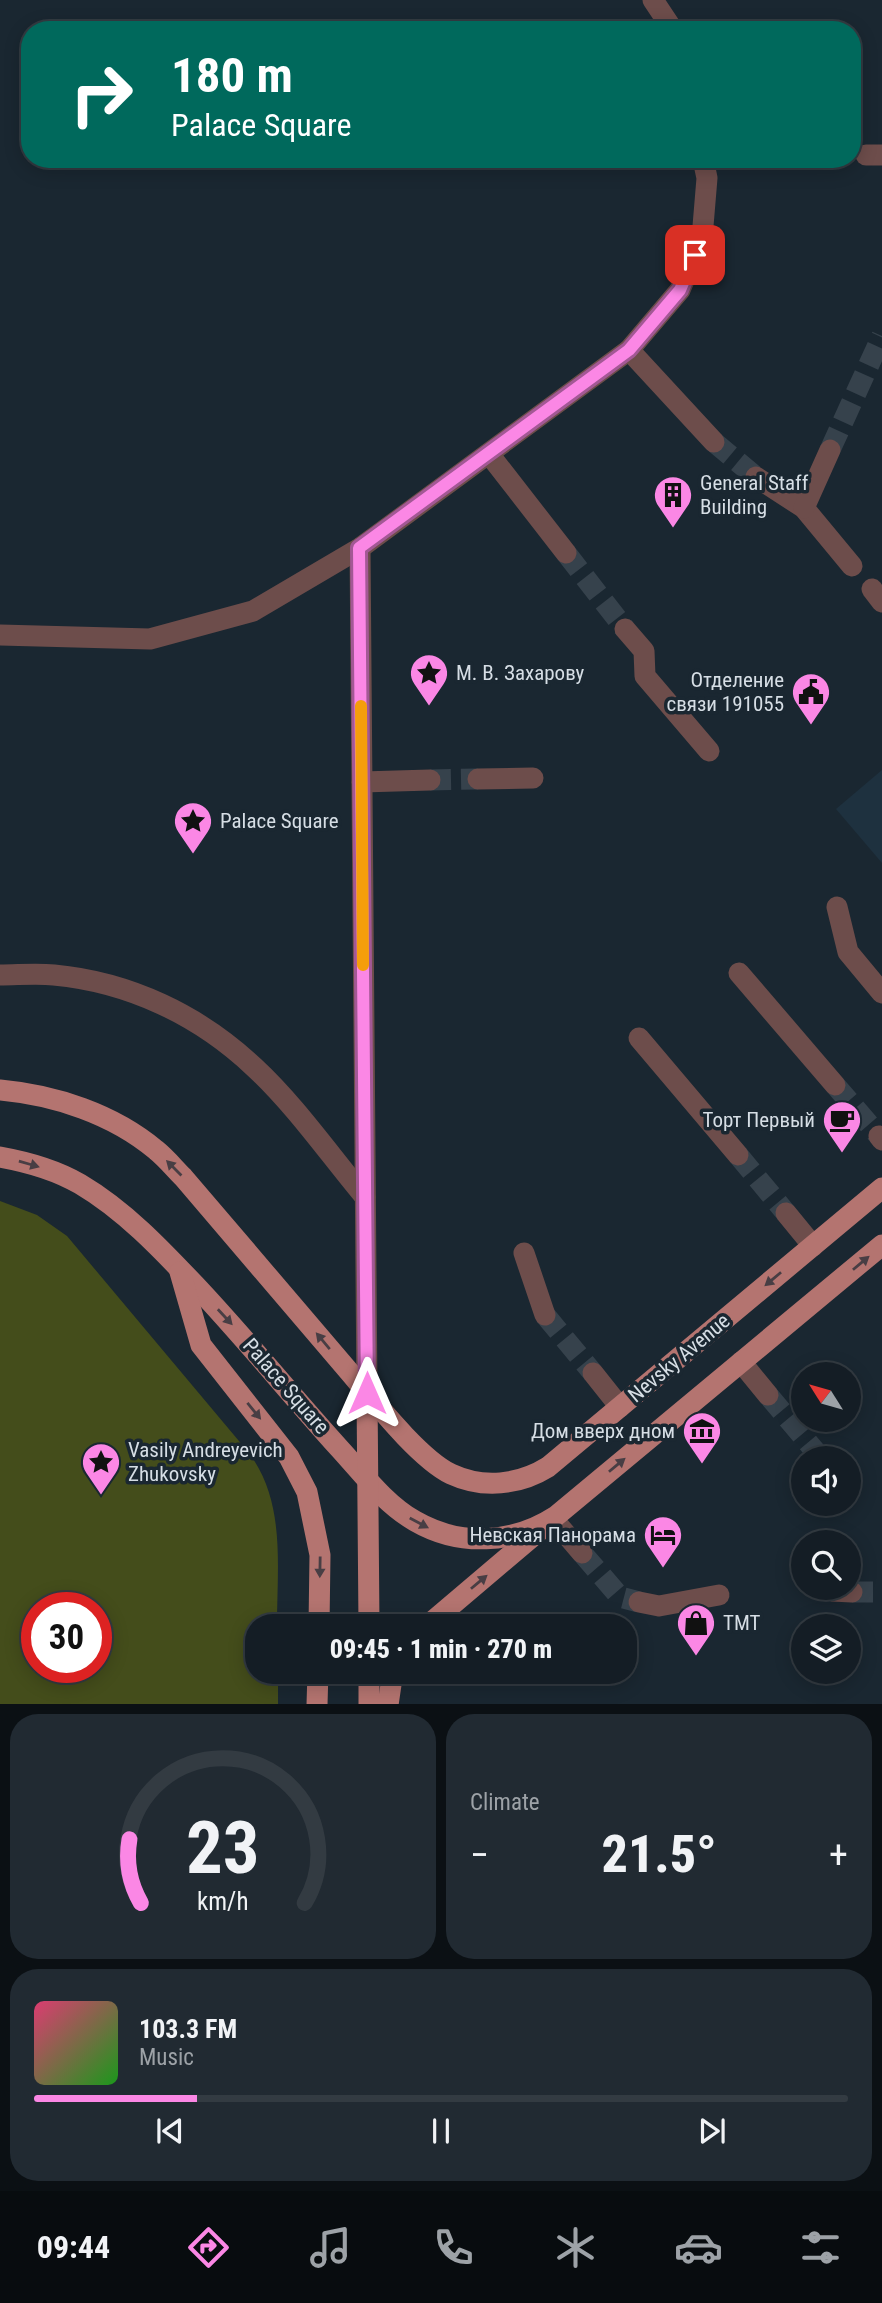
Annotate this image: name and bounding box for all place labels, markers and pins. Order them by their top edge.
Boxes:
pin [665,225,725,285]
place label: General Staff Building [700,471,809,519]
building icon: General Staff Building [652,474,694,529]
place icon: М. В. Захарову [408,652,450,707]
place label: М. В. Захарову [456,661,585,685]
place label: Отделение связи 191055 [667,668,784,716]
public building icon: Отделение связи 191055 [790,671,832,726]
place icon: Palace Square [172,800,214,855]
place label: Palace Square [220,809,339,833]
cafe icon: Торт Первый [821,1099,863,1154]
place label: Торт Первый [702,1108,815,1132]
museum icon: Дом вверх дном [681,1410,723,1465]
place label: Дом вверх дном [531,1419,675,1443]
place label: Vasily Andreyevich Zhukovsky [128,1438,283,1486]
place icon: Vasily Andreyevich Zhukovsky [80,1441,122,1496]
hotel icon: Невская Панорама [642,1514,684,1569]
place label: Невская Панорама [469,1523,636,1547]
shop icon: ТМТ [675,1602,717,1657]
place label: ТМТ [723,1611,760,1635]

